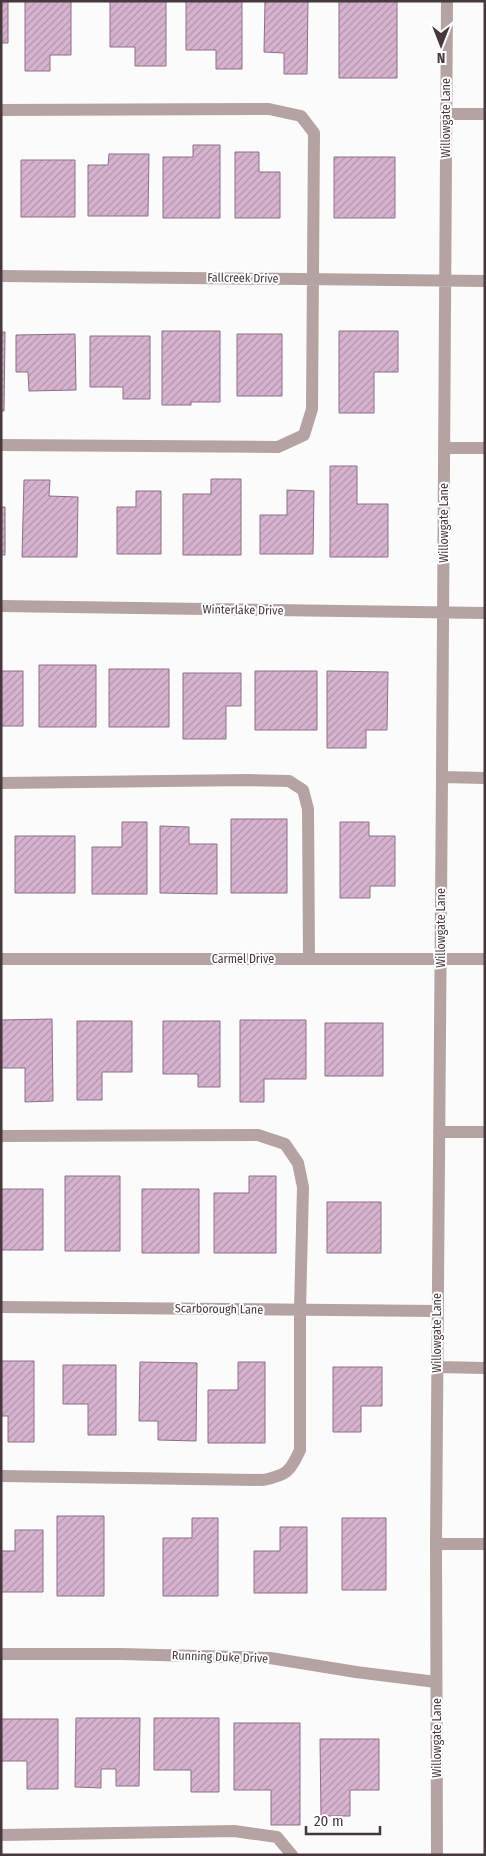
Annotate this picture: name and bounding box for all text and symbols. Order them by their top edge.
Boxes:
north arrow [416,20,466,70]
text: N [437,49,445,66]
street label: Willowgate Lane [439,78,453,158]
street label: Fallcreek Drive [207,270,279,286]
street label: Willowgate Lane [437,483,451,563]
street label: Winterlake Drive [202,602,284,618]
street label: Willowgate Lane [434,888,448,968]
street label: Carmel Drive [212,952,274,966]
street label: Willowgate Lane [430,1293,444,1373]
street label: Scarborough Lane [175,1301,263,1317]
street label: Running Duke Drive [172,1648,268,1666]
street label: Willowgate Lane [430,1698,444,1778]
scale bar [306,1804,380,1836]
text: 20 m [314,1812,344,1830]

